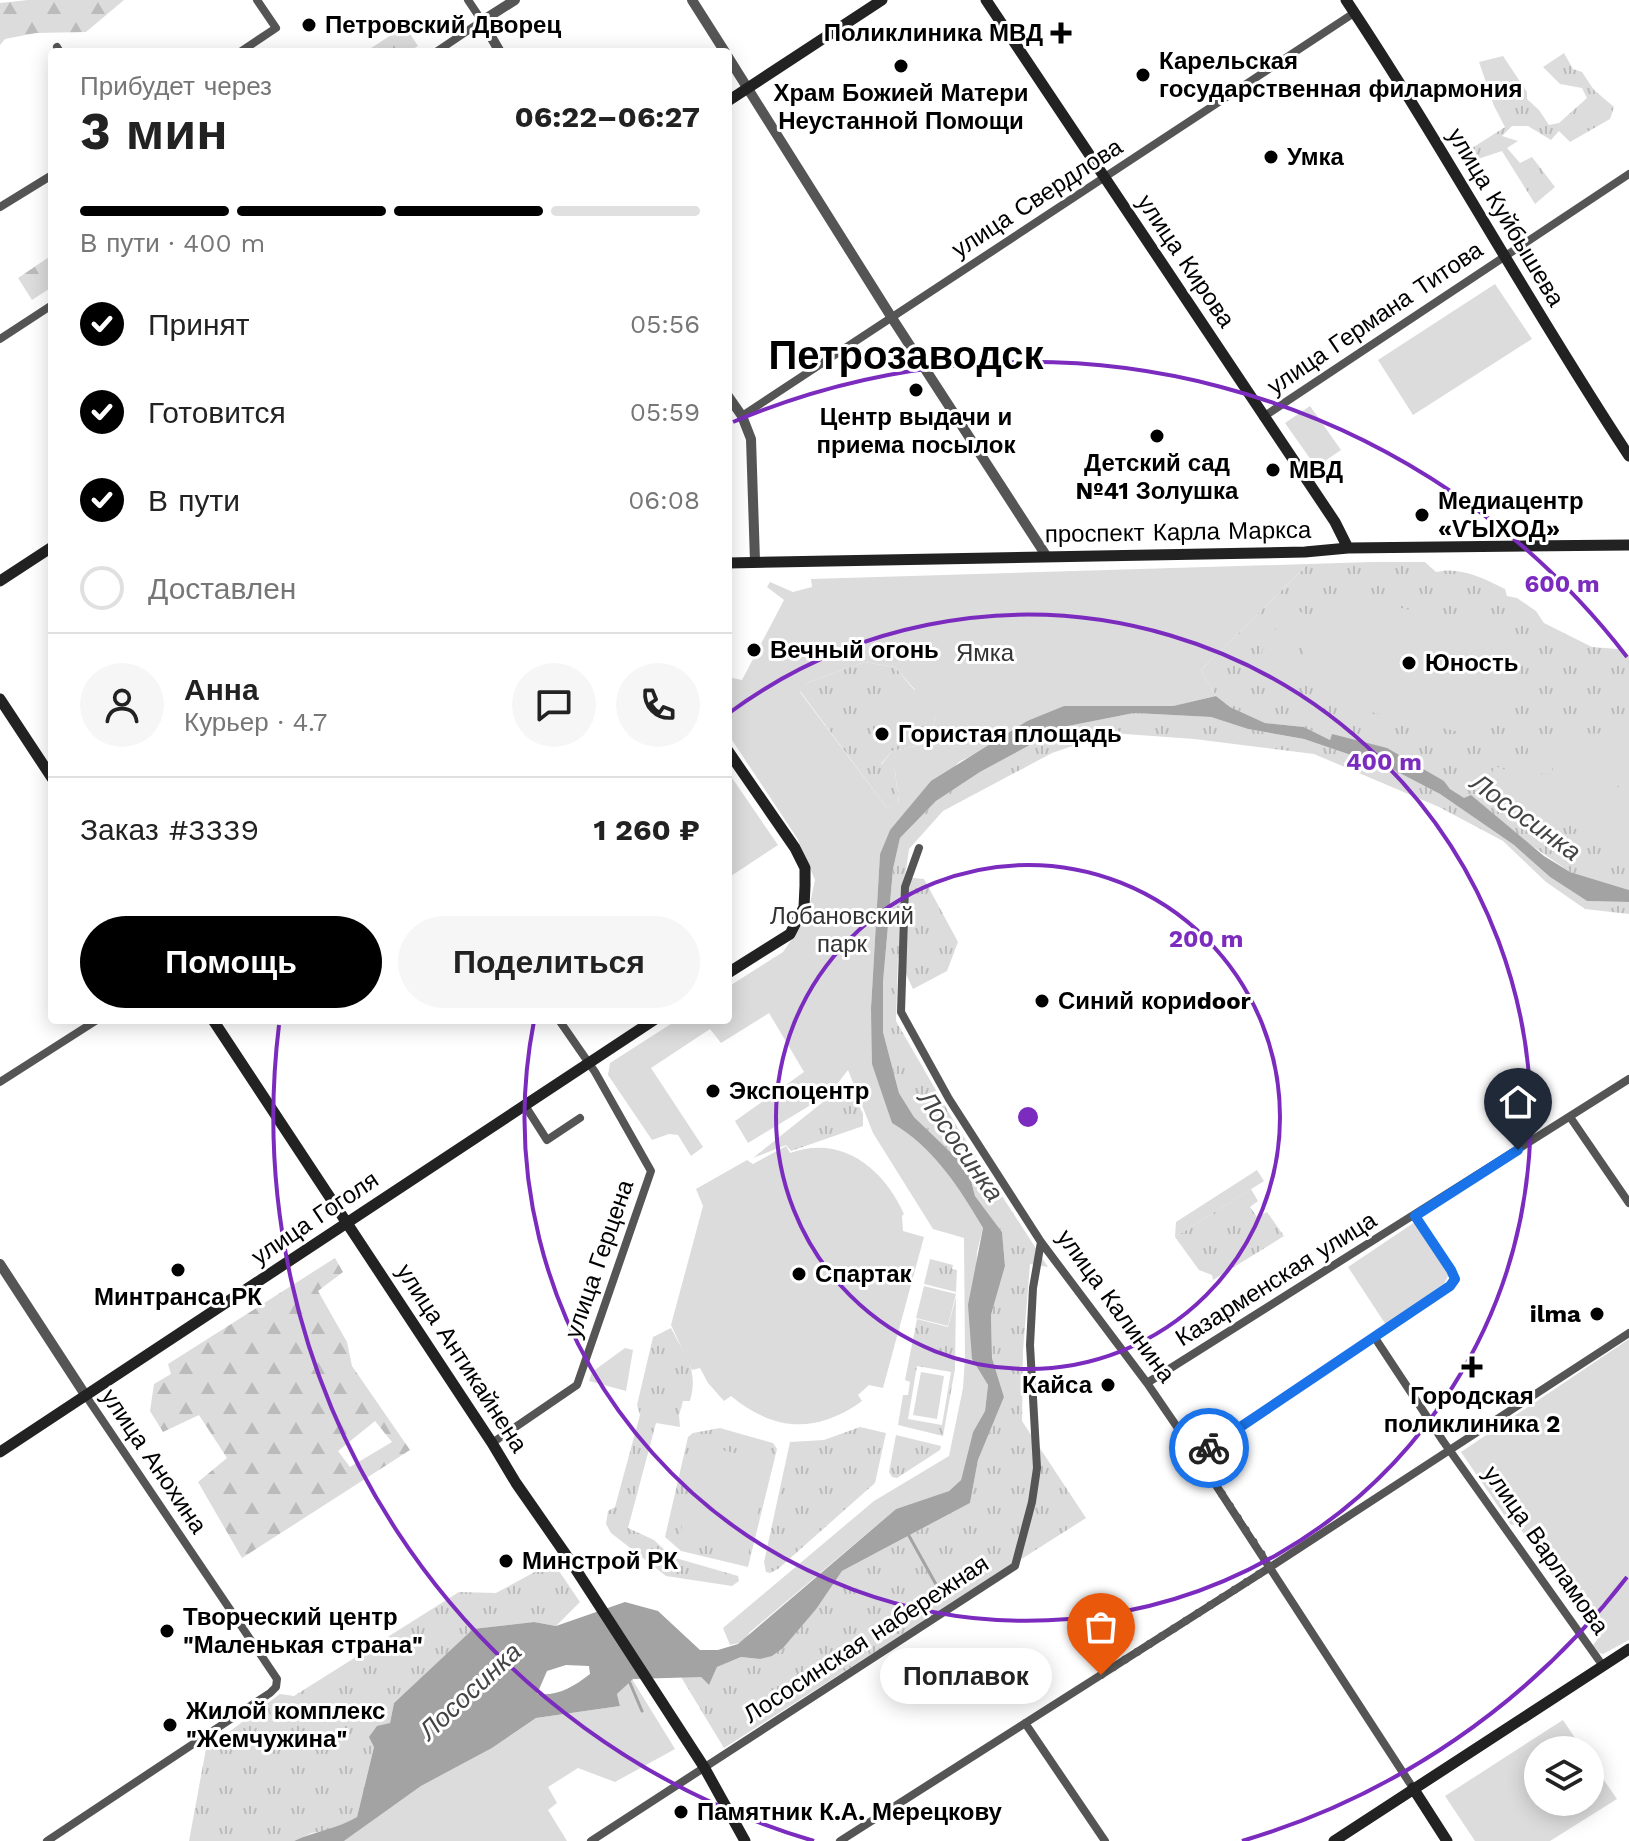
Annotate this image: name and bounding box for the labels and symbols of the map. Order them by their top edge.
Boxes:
place label: Петровский Дворец [325,11,561,39]
marker: Петровский Дворец [300,16,318,34]
place label: Поликлиника МВД [824,19,1043,47]
marker: Поликлиника МВД [1050,22,1072,44]
place label: Карельская государственная филармония [1159,47,1523,103]
marker: Храм Божией Матери Неустанной Помощи [892,57,910,75]
marker: Карельская государственная филармония [1134,66,1152,84]
place label: Храм Божией Матери Неустанной Помощи [773,79,1029,135]
street label: улица Куйбышева [1442,123,1571,312]
street label: улица Свердлова [947,132,1128,264]
place label: Умка [1287,143,1345,171]
marker: Умка [1262,148,1280,166]
street label: улица Кирова [1131,189,1241,333]
street label: улица Германа Титова [1262,235,1489,401]
district label: Петрозаводск [768,332,1045,379]
marker: Центр выдачи и приема посылок [907,381,925,399]
place label: Центр выдачи и приема посылок [817,403,1016,459]
marker: Детский сад №41 Золушка [1148,427,1166,445]
place label: Детский сад №41 Золушка [1076,449,1239,505]
place label: МВД [1289,456,1343,484]
marker: МВД [1264,461,1282,479]
place label: Медиацентр «ѴЫХОД» [1438,487,1584,543]
marker: Медиацентр «ѴЫХОД» [1413,506,1431,524]
street label: проспект Карла Маркса [1045,516,1312,548]
text: 600 m [1524,570,1600,598]
place label: Вечный огонь [770,636,939,664]
park label: Ямка [956,639,1015,667]
marker: Вечный огонь [745,641,763,659]
place label: Юность [1425,649,1518,677]
marker: Юность [1400,654,1418,672]
place label: Гористая площадь [898,720,1122,748]
marker: Гористая площадь [873,725,891,743]
text: 400 m [1346,748,1422,776]
water label: Лососинка [1464,766,1587,867]
park label: Лобановский парк [770,902,914,958]
text: 200 m [1169,925,1243,953]
place label: Синий кориdoor [1058,987,1252,1015]
marker: Синий кориdoor [1033,992,1051,1010]
pin [1484,1068,1552,1150]
place label: Экспоцентр [729,1077,869,1105]
marker: Экспоцентр [704,1082,722,1100]
water label: Лососинка [911,1083,1010,1207]
centre of rings [1014,1103,1042,1131]
street label: улица Гоголя [246,1165,384,1271]
street label: улица Герцена [559,1176,639,1342]
street label: Казарменская улица [1170,1205,1382,1352]
street label: улица Калинина [1051,1224,1181,1388]
street label: улица Антикайнена [391,1259,534,1458]
place label: Спартак [815,1260,913,1288]
marker: Минтранса РК [169,1261,187,1279]
marker: Спартак [790,1265,808,1283]
place label: Минтранса РК [94,1283,262,1311]
place label: ilma [1530,1300,1581,1328]
marker: ilma [1588,1305,1606,1323]
marker: Городская поликлиника 2 [1461,1356,1483,1378]
place label: Кайса [1022,1371,1093,1399]
marker: Кайса [1099,1376,1117,1394]
place label: Городская поликлиника 2 [1384,1382,1560,1438]
street label: улица Анохина [95,1383,213,1539]
courier [1169,1408,1249,1488]
street label: улица Варламова [1477,1460,1615,1640]
place label: Минстрой РК [522,1547,678,1575]
street label: Лососинская набережная [738,1549,994,1729]
marker: Минстрой РК [497,1552,515,1570]
pin [1067,1593,1135,1675]
place label: Творческий центр "Маленькая страна" [183,1603,423,1659]
marker: Творческий центр "Маленькая страна" [158,1622,176,1640]
water label: Лососинка [411,1636,527,1747]
callout: Поплавок [881,1647,1053,1703]
place label: Жилой комплекс "Жемчужина" [185,1697,385,1753]
marker: Жилой комплекс "Жемчужина" [161,1716,179,1734]
place label: Памятник К.А. Мерецкову [697,1798,1003,1826]
marker: Памятник К.А. Мерецкову [672,1803,690,1821]

